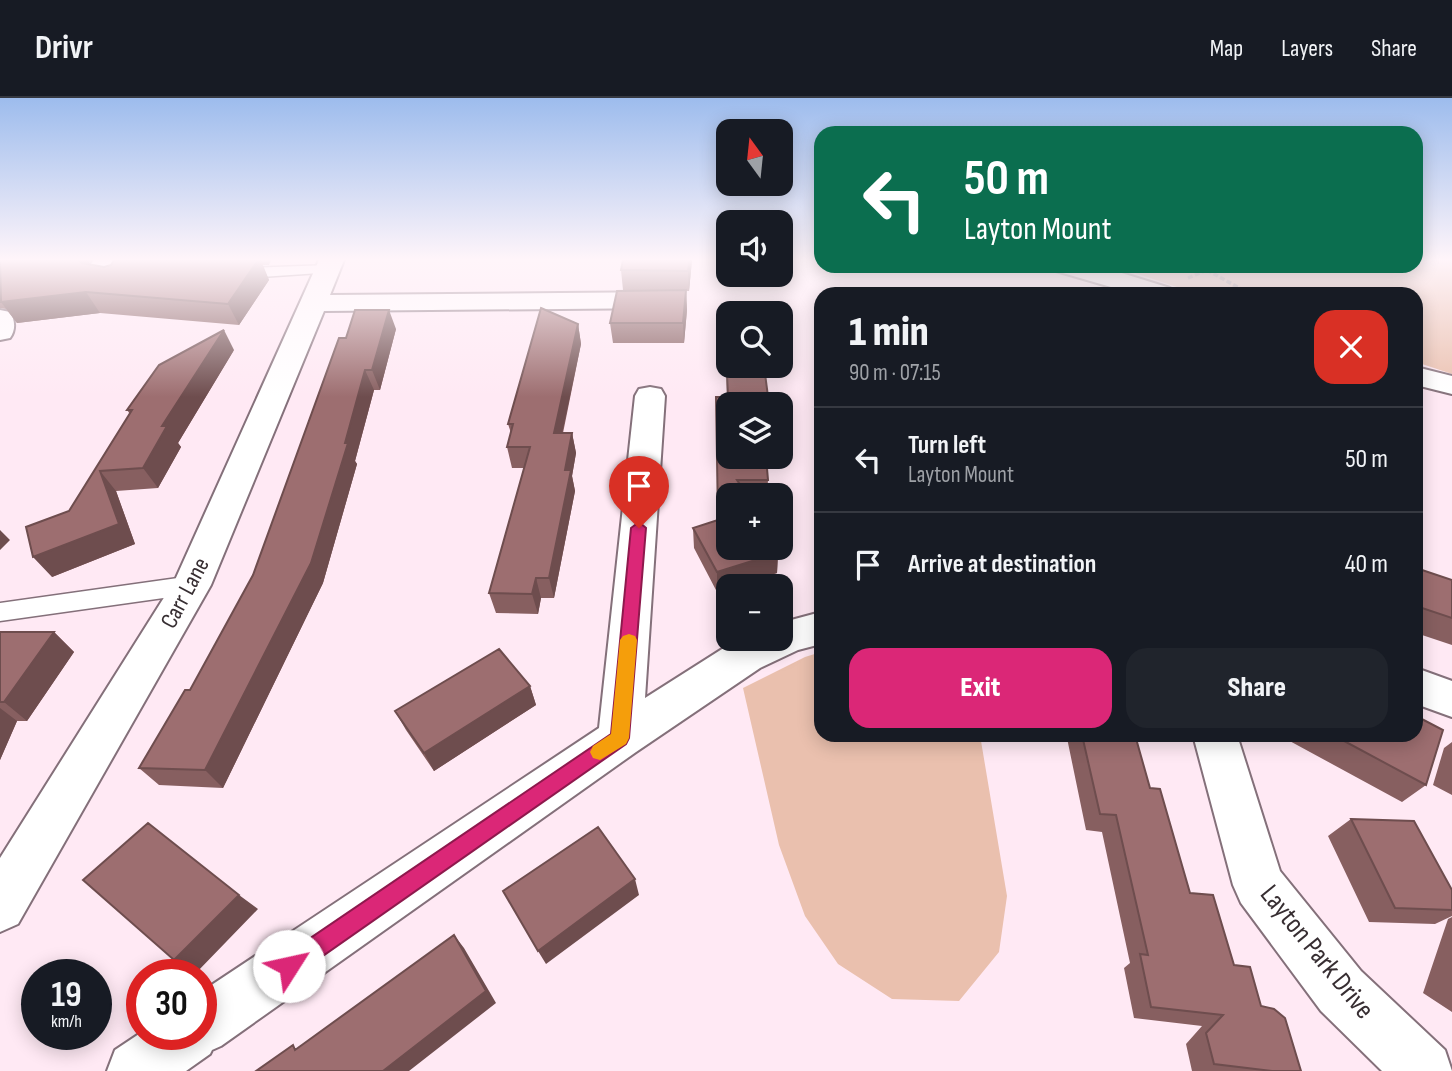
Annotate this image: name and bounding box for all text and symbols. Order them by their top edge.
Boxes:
text: Drivr [35,28,93,68]
text: Map [1210,34,1243,63]
text: Layers [1281,34,1333,63]
text: Share [1371,34,1417,63]
north arrow [716,119,793,196]
map controls [716,119,793,651]
text: 50 m [964,150,1049,209]
icon: left [849,154,940,245]
button: sound [716,210,793,287]
text: Layton Mount [964,210,1111,249]
button: search [716,301,793,378]
text: 1 min [849,307,929,358]
button: close [1314,310,1388,384]
text: 90 m · 07:15 [849,359,941,387]
button: layers [716,392,793,469]
text: Turn left [908,430,986,461]
icon: left [849,441,887,479]
text: 50 m [1345,444,1388,475]
pin [609,456,669,528]
text: Layton Mount [908,461,1014,489]
icon: arrive [620,467,658,505]
button: + [716,483,793,560]
icon: arrive [849,546,887,584]
text: Arrive at destination [908,549,1096,580]
text: 40 m [1345,549,1388,580]
street label: Carr Lane [154,553,216,633]
button: − [716,574,793,651]
button: Exit [849,648,1112,728]
button: Share [1126,648,1388,728]
street label: Layton Park Drive [1253,878,1381,1026]
position arrow [252,929,326,1003]
speed limit sign: 30 [126,959,217,1050]
text: 19 [51,974,82,1017]
text: km/h [51,1011,82,1032]

